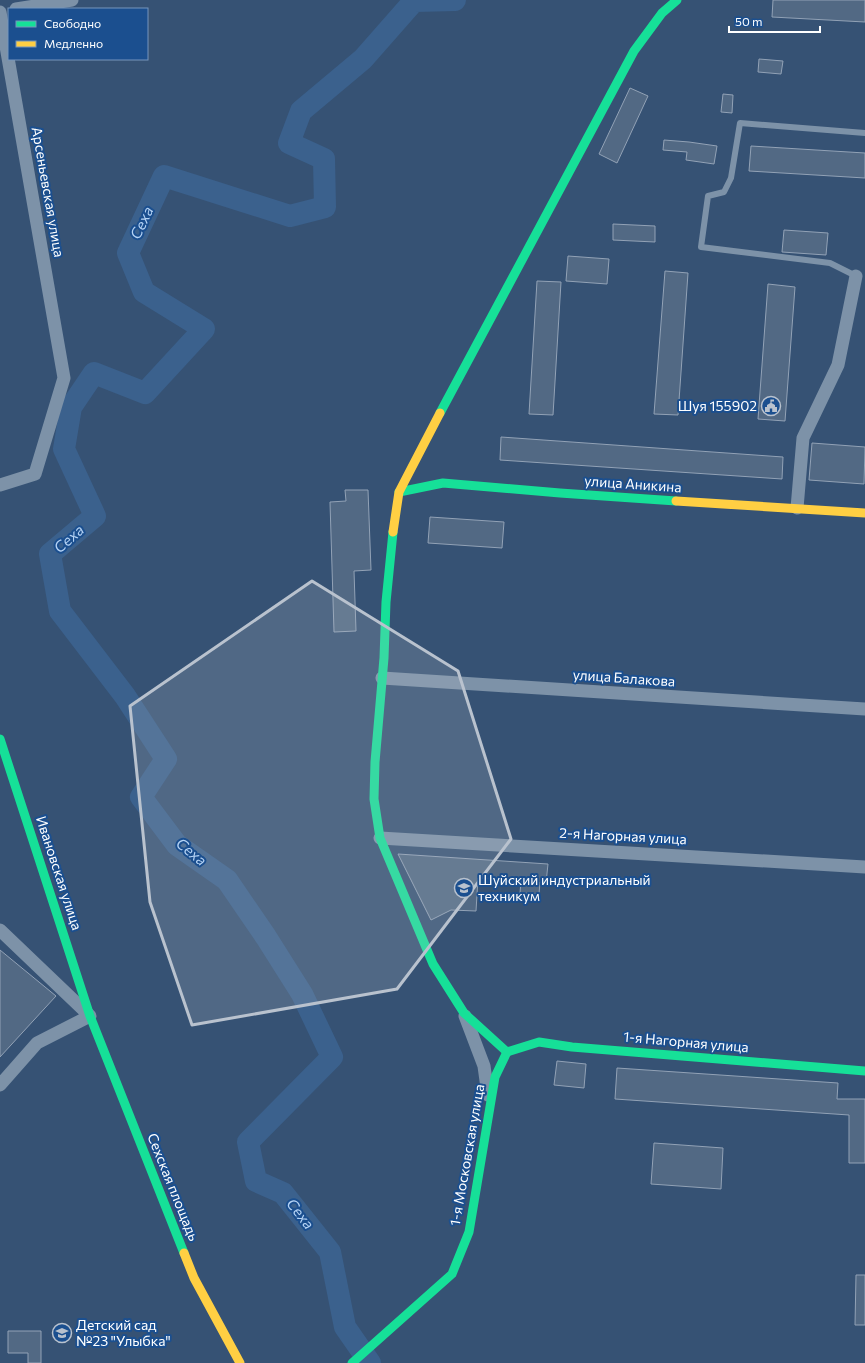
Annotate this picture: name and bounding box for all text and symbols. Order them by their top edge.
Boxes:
legend [8,8,148,60]
scale bar [729,8,820,34]
text: 50 m [735,14,763,28]
text: Свободно [44,16,101,30]
text: Медленно [44,36,103,50]
street label: Арсеньевская улица [29,125,68,258]
water label: Сеха [126,203,157,242]
public building icon: Шуя 155902 [760,395,782,417]
place label: Шуя 155902 [678,397,757,414]
street label: улица Аникина [584,472,682,495]
water label: Сеха [50,520,87,556]
street label: улица Балакова [572,665,676,690]
street label: Ивановская улица [33,814,86,932]
street label: 2-я Нагорная улица [559,824,687,847]
water label: Сеха [173,834,211,869]
place label: Шуйский индустриальный техникум [478,871,651,904]
school or university icon: Шуйский индустриальный техникум [453,877,475,899]
street label: 1-я Нагорная улица [623,1028,749,1055]
street label: 1-я Московская улица [446,1083,487,1227]
street label: Сехская площадь [144,1130,203,1243]
water label: Сеха [283,1194,318,1232]
place label: Детский сад №23 "Улыбка" [76,1316,171,1349]
school or university icon: Детский сад №23 "Улыбка" [51,1322,73,1344]

